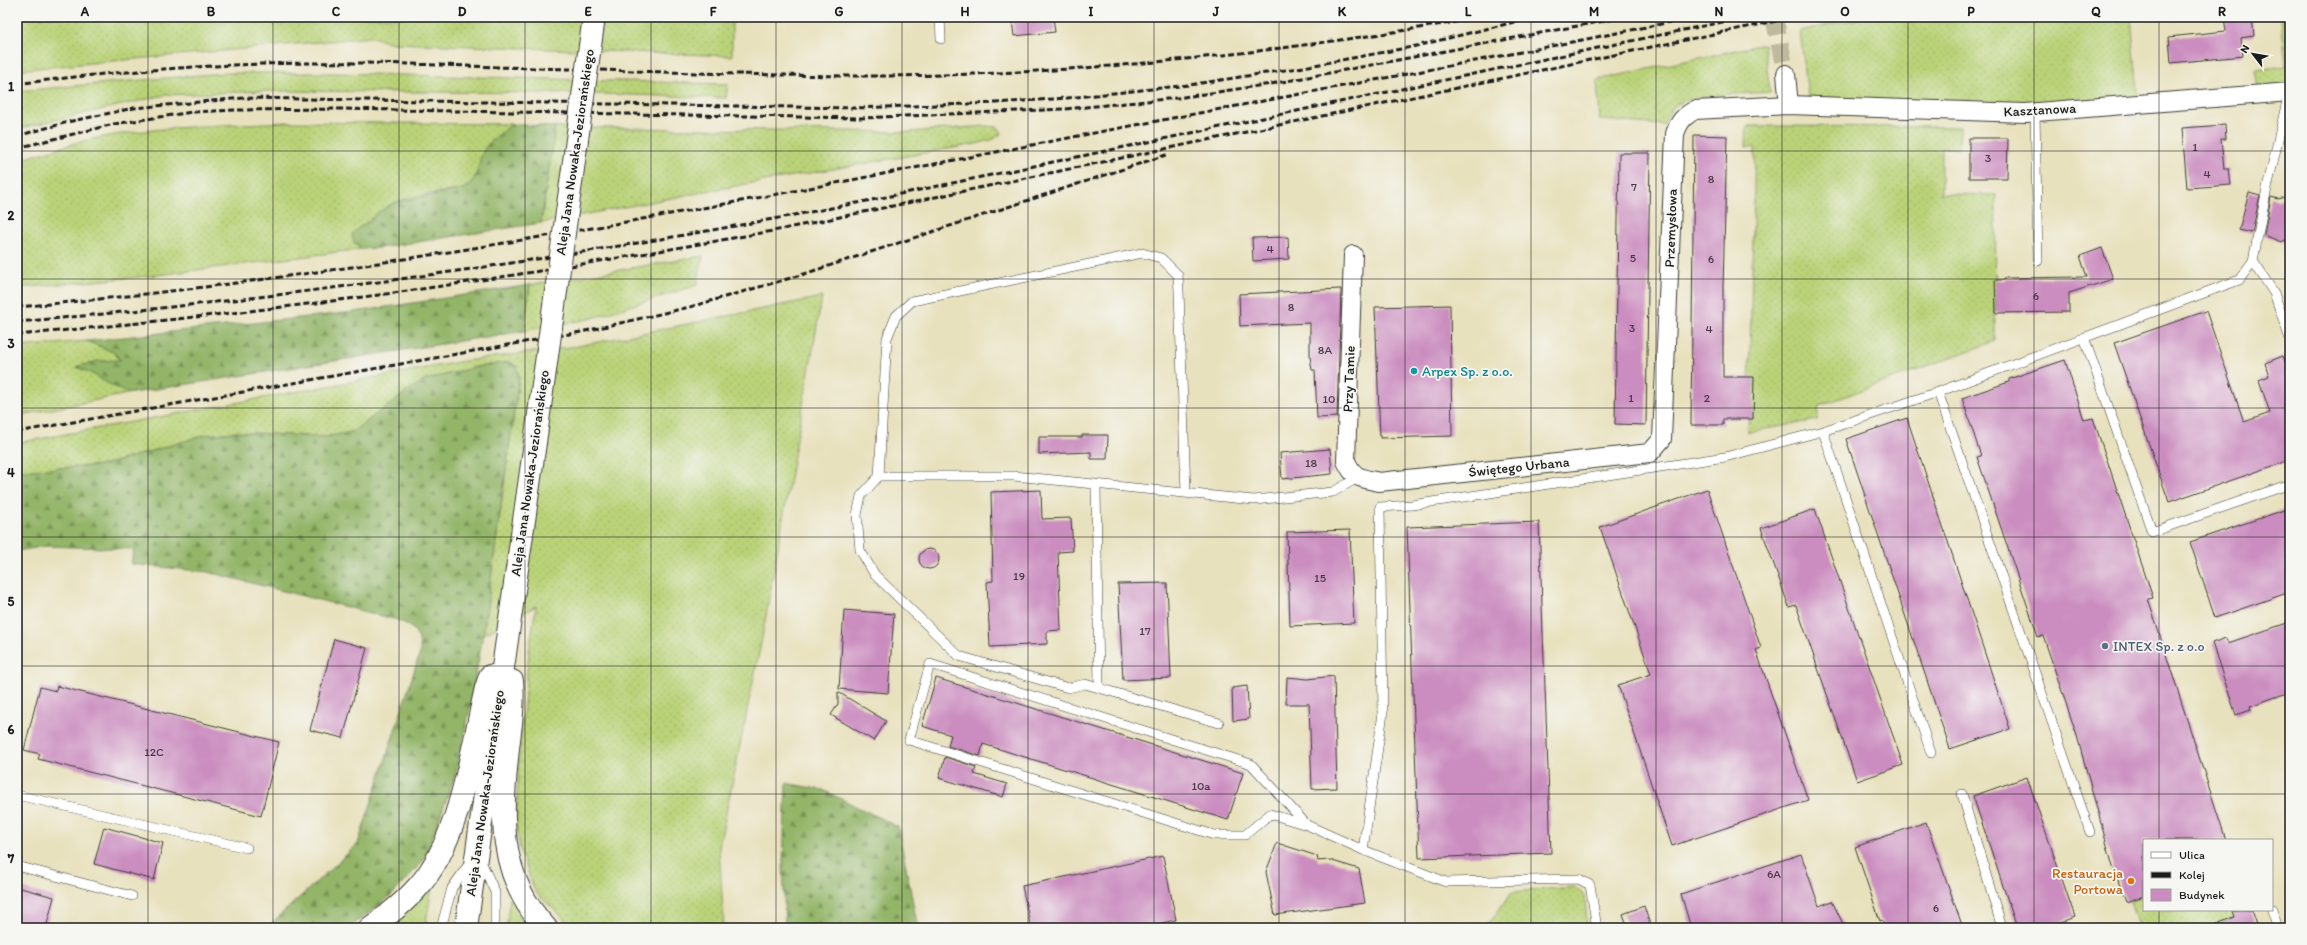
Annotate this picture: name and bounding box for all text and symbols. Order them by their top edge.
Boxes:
text: A [80,4,90,19]
text: B [207,4,216,19]
text: C [332,4,341,19]
text: D [458,4,467,19]
text: E [584,4,592,19]
text: F [710,4,717,19]
text: G [835,4,844,19]
text: H [961,4,970,19]
text: I [1089,4,1094,19]
text: J [1212,4,1220,19]
text: K [1338,4,1347,19]
text: L [1465,4,1472,19]
text: M [1589,4,1599,19]
text: N [1715,4,1724,19]
text: O [1840,4,1850,19]
text: P [1967,4,1975,19]
text: Q [2091,4,2101,19]
text: R [2218,4,2226,19]
north arrow [2233,34,2273,74]
text: N [2237,43,2252,56]
street label: Aleja Jana Nowaka-Jeziorańskiego [552,48,598,256]
text: 1 [8,79,14,94]
street label: Kasztanowa [2003,100,2078,120]
house number: 1 [2192,140,2198,154]
house number: 3 [1985,151,1992,165]
house number: 4 [2203,167,2211,181]
house number: 8 [1708,172,1715,186]
house number: 7 [1631,180,1637,194]
street label: Przemysłowa [1661,187,1681,268]
text: 2 [8,208,15,223]
house number: 4 [1266,242,1274,256]
house number: 5 [1630,251,1636,265]
house number: 6 [1708,252,1714,266]
house number: 6 [2033,289,2039,303]
house number: 8 [1288,300,1295,314]
house number: 3 [1629,321,1636,335]
house number: 4 [1705,322,1713,336]
text: 3 [7,336,15,351]
house number: 8A [1318,343,1332,357]
street label: Przy Tamie [1339,345,1359,413]
place label: Arpex Sp. z o.o. [1422,363,1513,380]
marker: Arpex Sp. z o.o. [1409,366,1419,376]
street label: Aleja Jana Nowaka-Jeziorańskiego [507,369,553,577]
house number: 1 [1628,391,1634,405]
house number: 2 [1704,391,1711,405]
house number: 10 [1323,392,1335,406]
street label: Świętego Urbana [1468,453,1570,481]
house number: 18 [1305,456,1317,470]
text: 4 [7,465,15,480]
house number: 19 [1013,569,1025,583]
house number: 15 [1314,571,1326,585]
text: 5 [8,594,15,609]
house number: 17 [1139,624,1151,638]
place label: INTEX Sp. z o.o [2113,638,2205,655]
marker: INTEX Sp. z o.o [2100,641,2110,651]
street label: Aleja Jana Nowaka-Jeziorańskiego [462,689,508,897]
text: 6 [8,722,15,737]
house number: 12C [144,745,164,759]
house number: 10a [1191,779,1211,793]
legend [2143,839,2273,911]
text: Ulica [2179,848,2205,862]
text: 7 [7,851,15,866]
place label: Restauracja Portowa [2052,865,2124,898]
house number: 6A [1767,867,1781,881]
text: Kolej [2179,868,2205,882]
marker: Restauracja Portowa [2126,876,2136,886]
text: Budynek [2179,888,2225,902]
house number: 6 [1933,901,1939,915]

